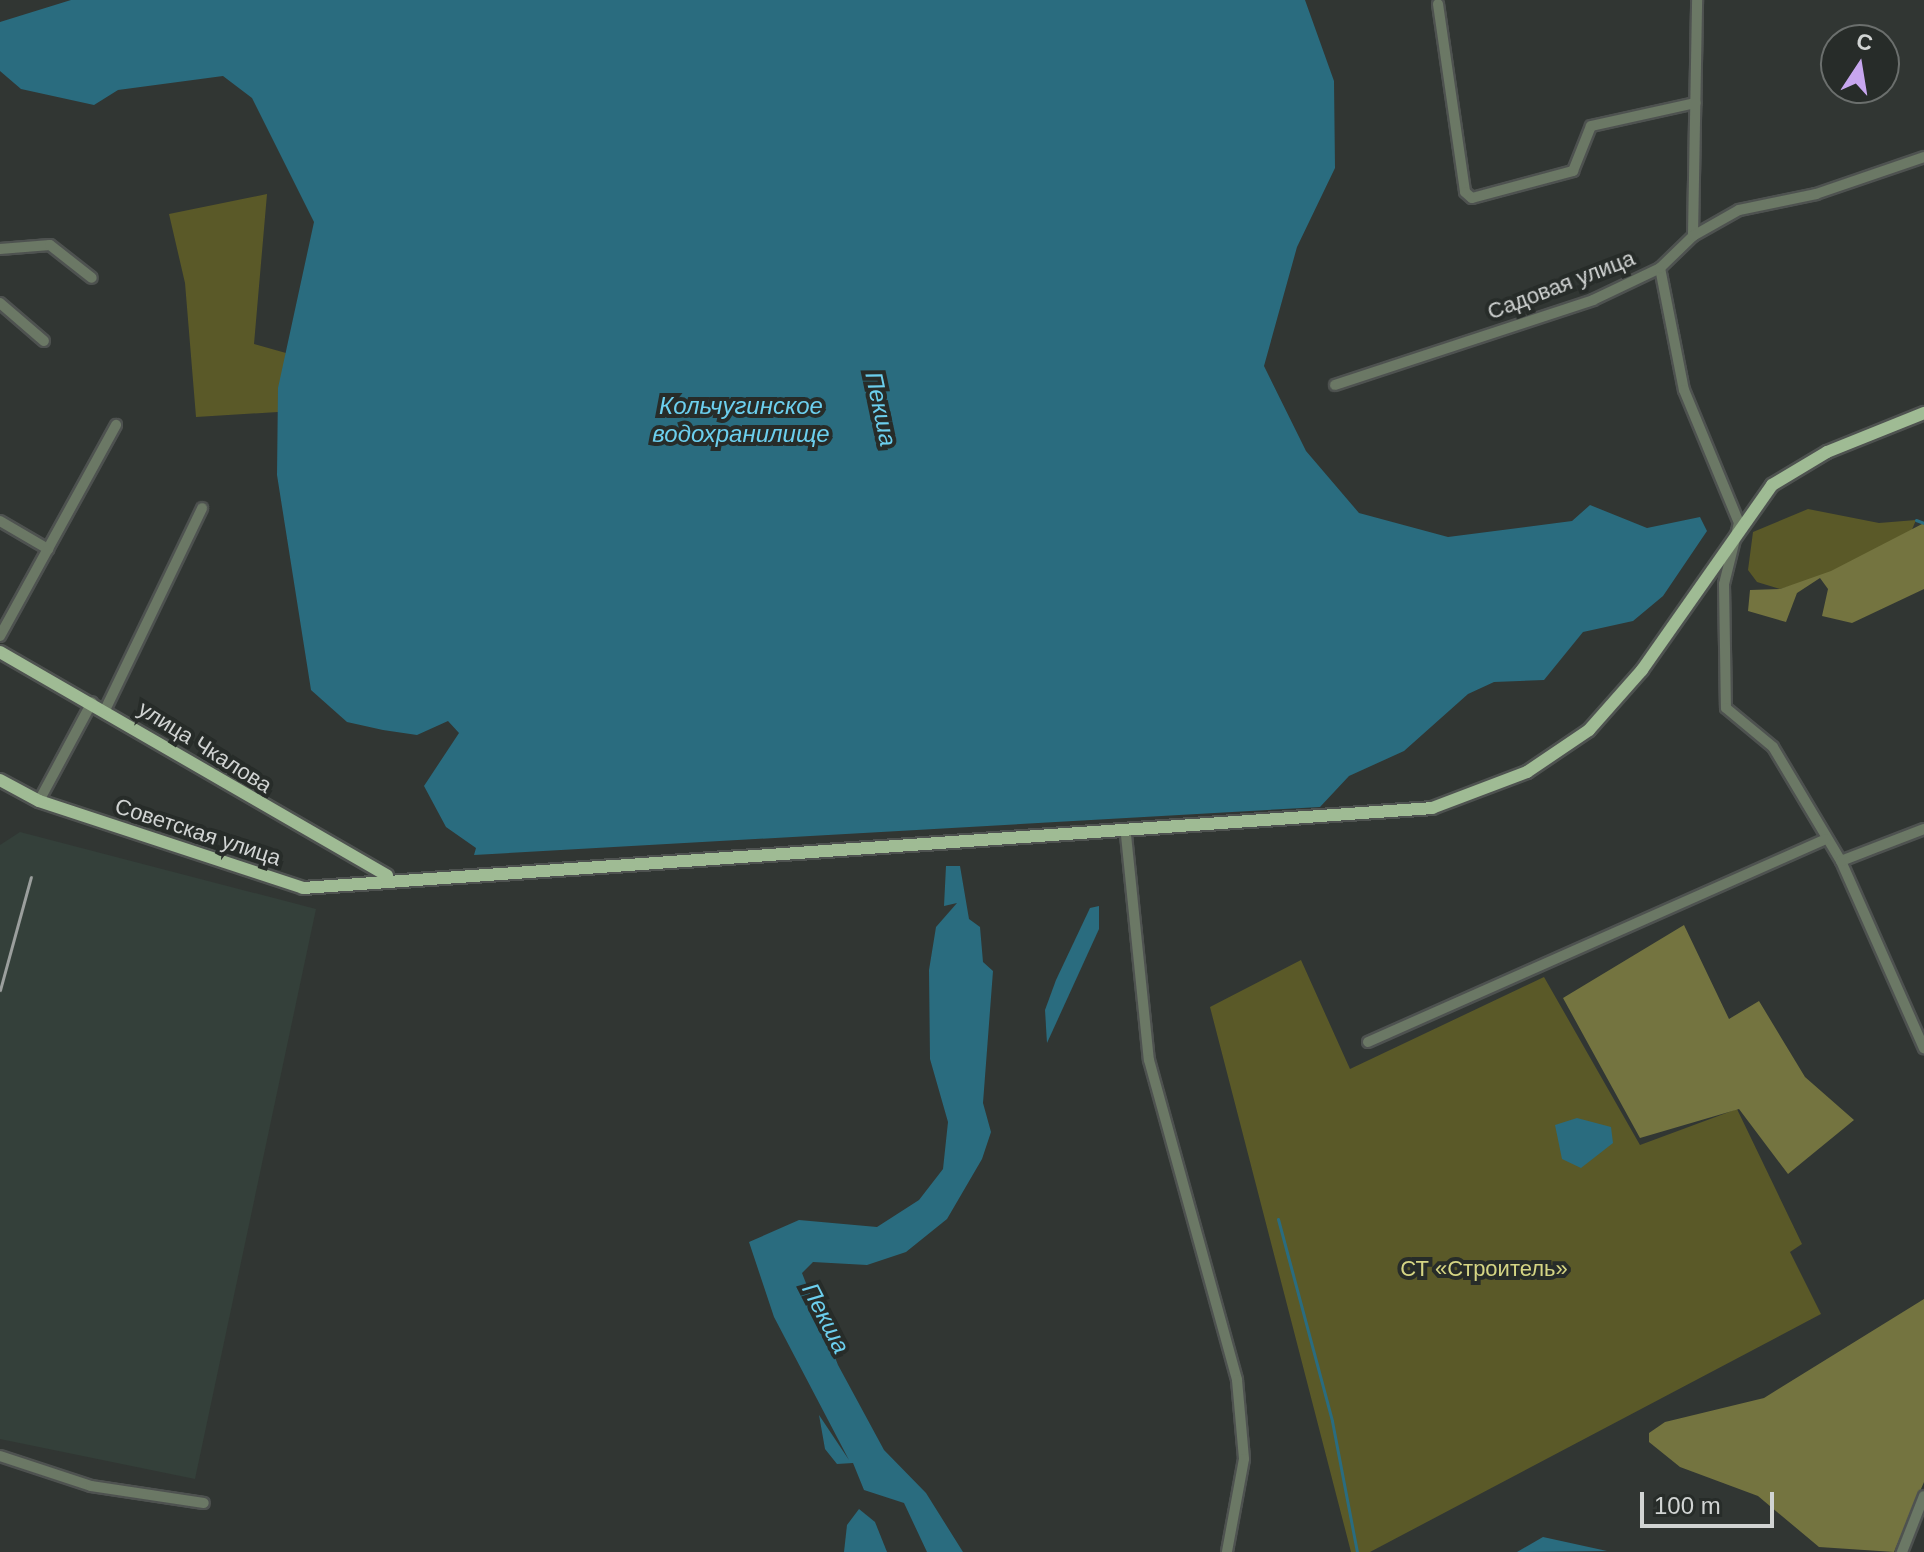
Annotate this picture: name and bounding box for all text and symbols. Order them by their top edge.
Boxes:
north arrow [1820,24,1900,104]
text: С [1854,28,1875,56]
street label: Садовая улица [1484,245,1638,325]
water label: Пекша [859,369,903,449]
water label: Кольчугинское водохранилище [652,392,830,448]
street label: улица Чкалова [133,695,277,799]
street label: Советская улица [112,793,284,871]
park label: СТ «Строитель» [1400,1256,1568,1282]
water label: Пекша [796,1278,856,1358]
scale bar [1644,1476,1778,1526]
text: 100 m [1654,1492,1721,1519]

